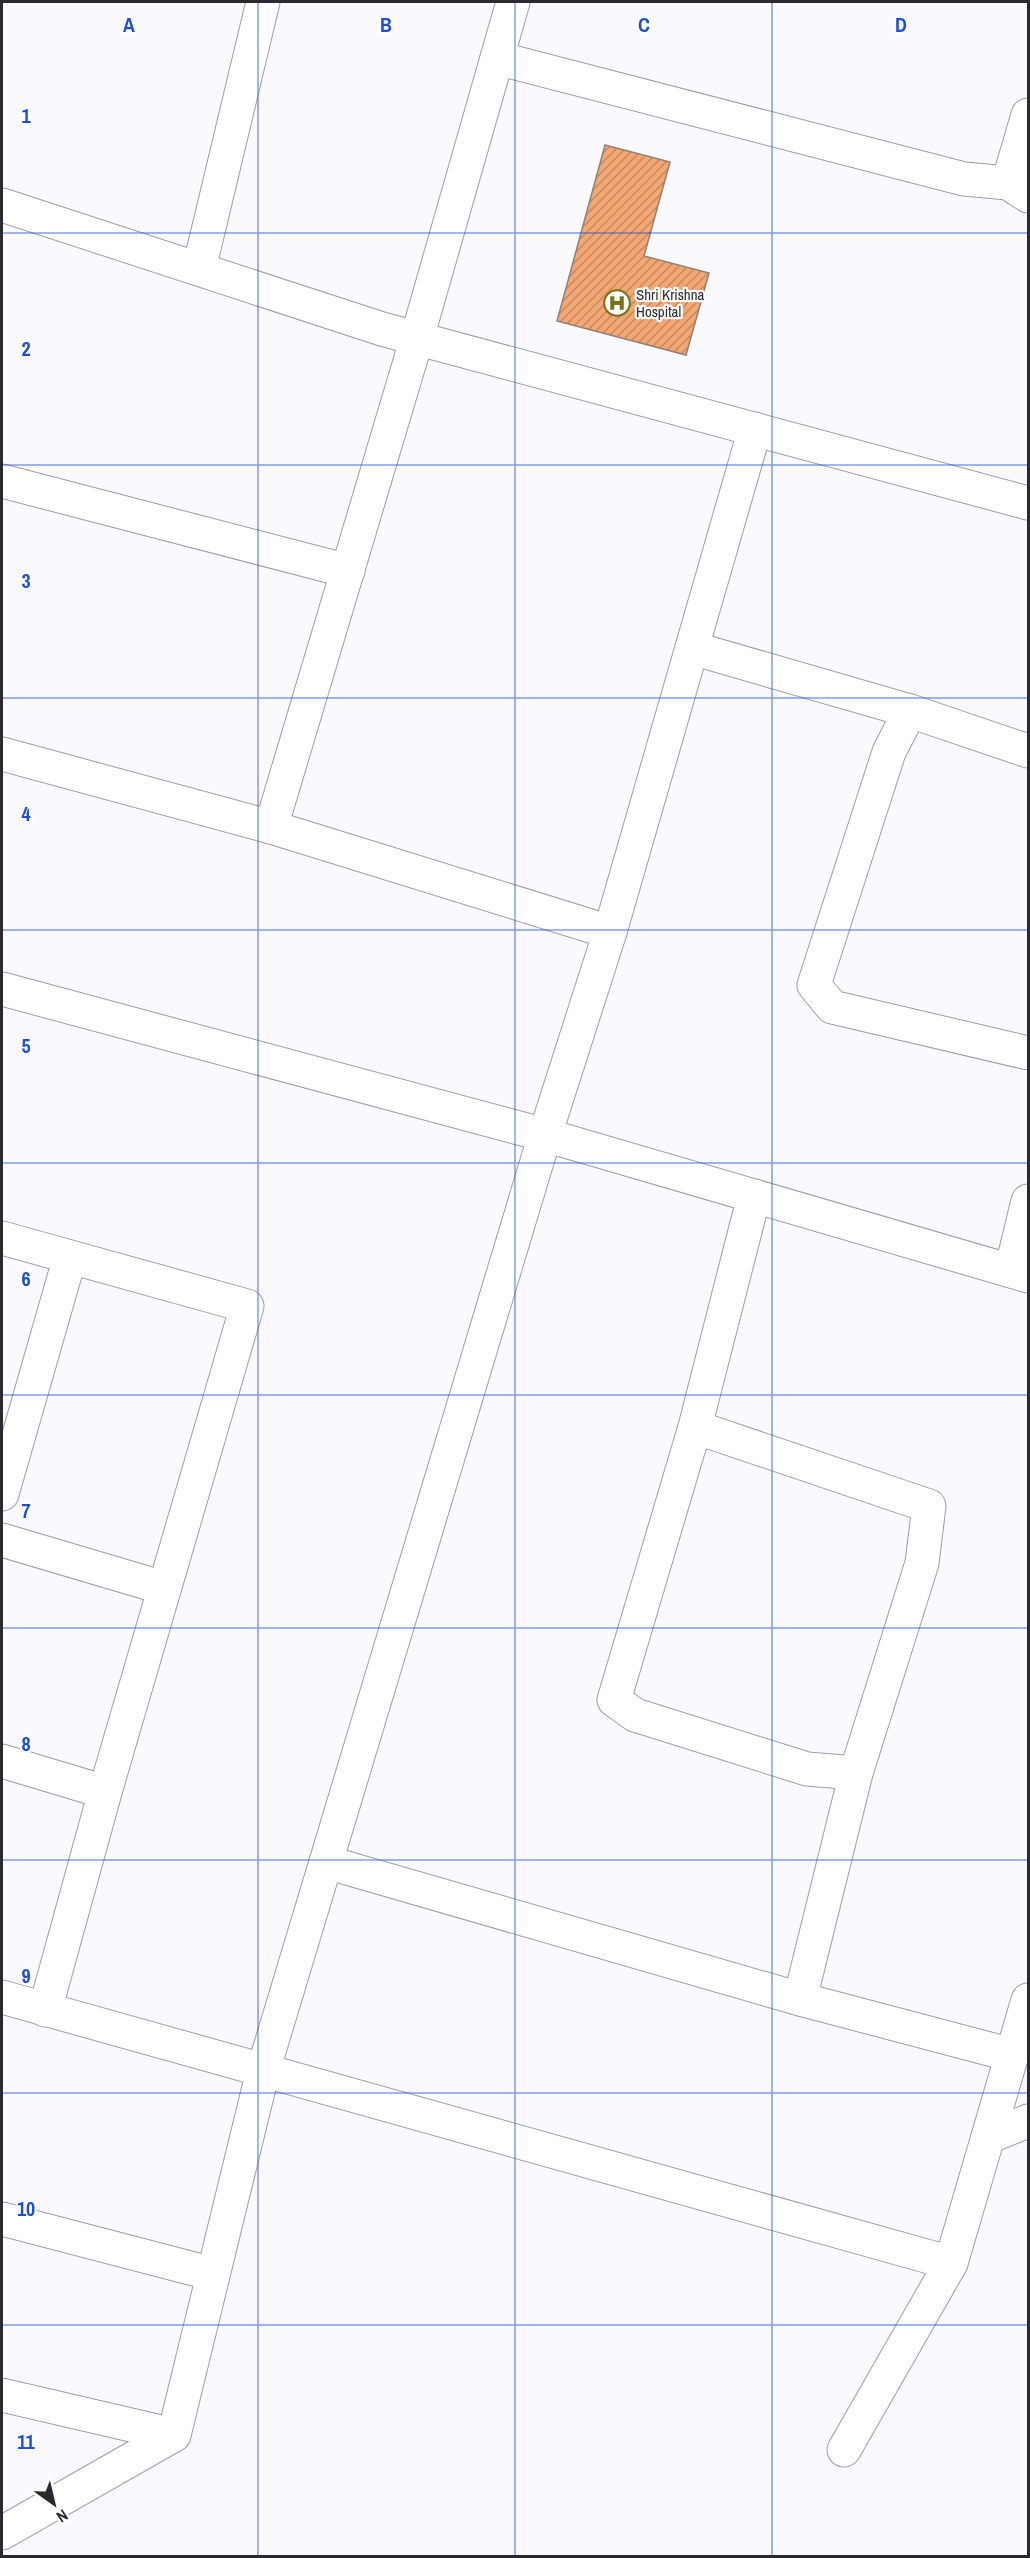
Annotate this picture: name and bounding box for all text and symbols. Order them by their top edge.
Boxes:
text: A [123,11,135,38]
text: B [380,11,392,38]
text: C [638,11,650,38]
text: D [895,11,907,38]
text: 1 [21,102,31,129]
place label: Shri Krishna Hospital [636,284,705,322]
hospital icon: Shri Krishna Hospital [602,288,632,318]
text: 2 [21,335,31,362]
text: 3 [21,567,31,594]
text: 4 [21,800,31,827]
text: 5 [21,1032,31,1059]
text: 6 [21,1265,31,1292]
text: 7 [21,1497,31,1524]
text: 8 [21,1730,31,1757]
text: 9 [21,1962,31,1989]
text: 10 [17,2195,35,2222]
text: 11 [17,2428,36,2455]
north arrow [24,2474,84,2534]
text: N [52,2505,72,2528]

